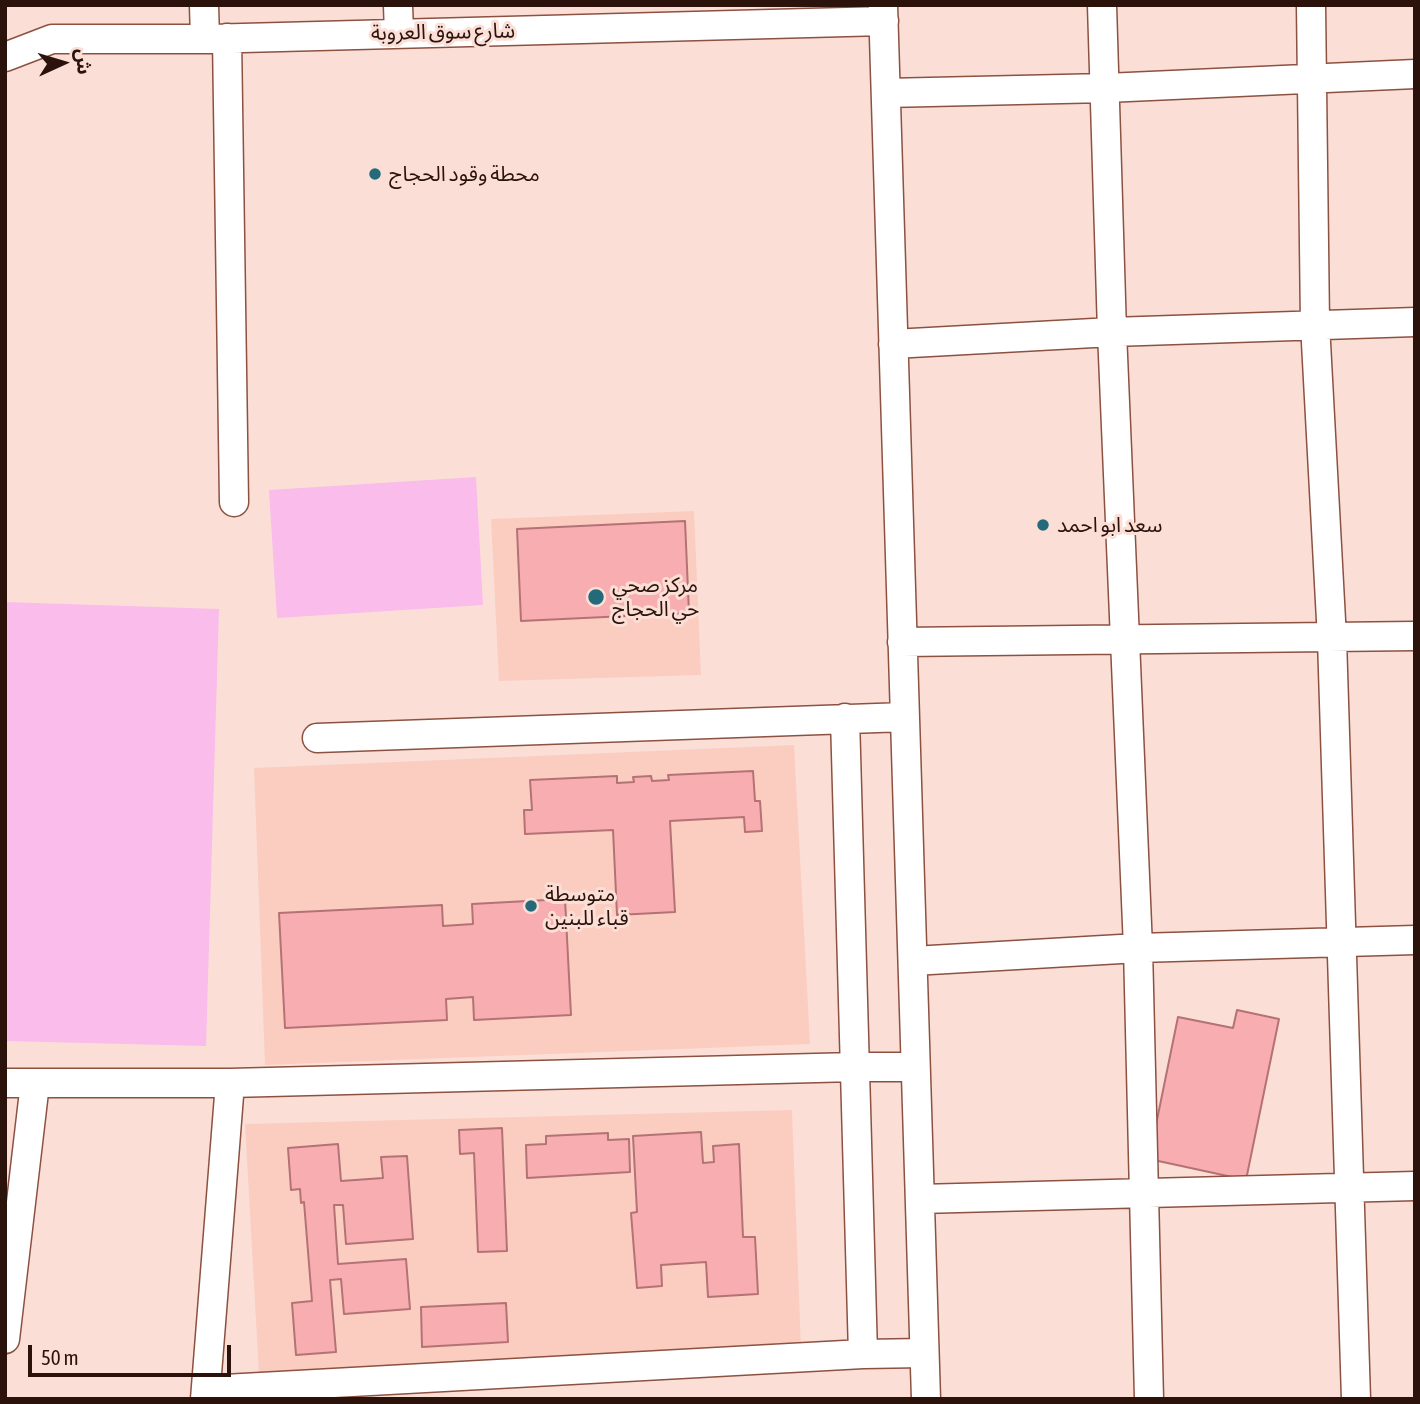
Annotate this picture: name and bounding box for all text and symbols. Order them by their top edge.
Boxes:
street label: شارع سوق العروبة [371,18,515,46]
north arrow [28,28,98,98]
text: ش [72,48,96,75]
place label: محطة وقود الحجاج [389,161,540,187]
marker: محطة وقود الحجاج [367,166,383,182]
place label: سعد ابو احمد [1057,512,1163,538]
marker: سعد ابو احمد [1035,517,1051,533]
place label: مركز صحي حي الحجاج [612,572,699,622]
marker: مركز صحي حي الحجاج [586,587,606,607]
place label: متوسطة قباء للبنين [545,881,629,931]
marker: متوسطة قباء للبنين [523,898,539,914]
scale bar [32,1330,234,1374]
text: 50 m [41,1345,79,1369]

